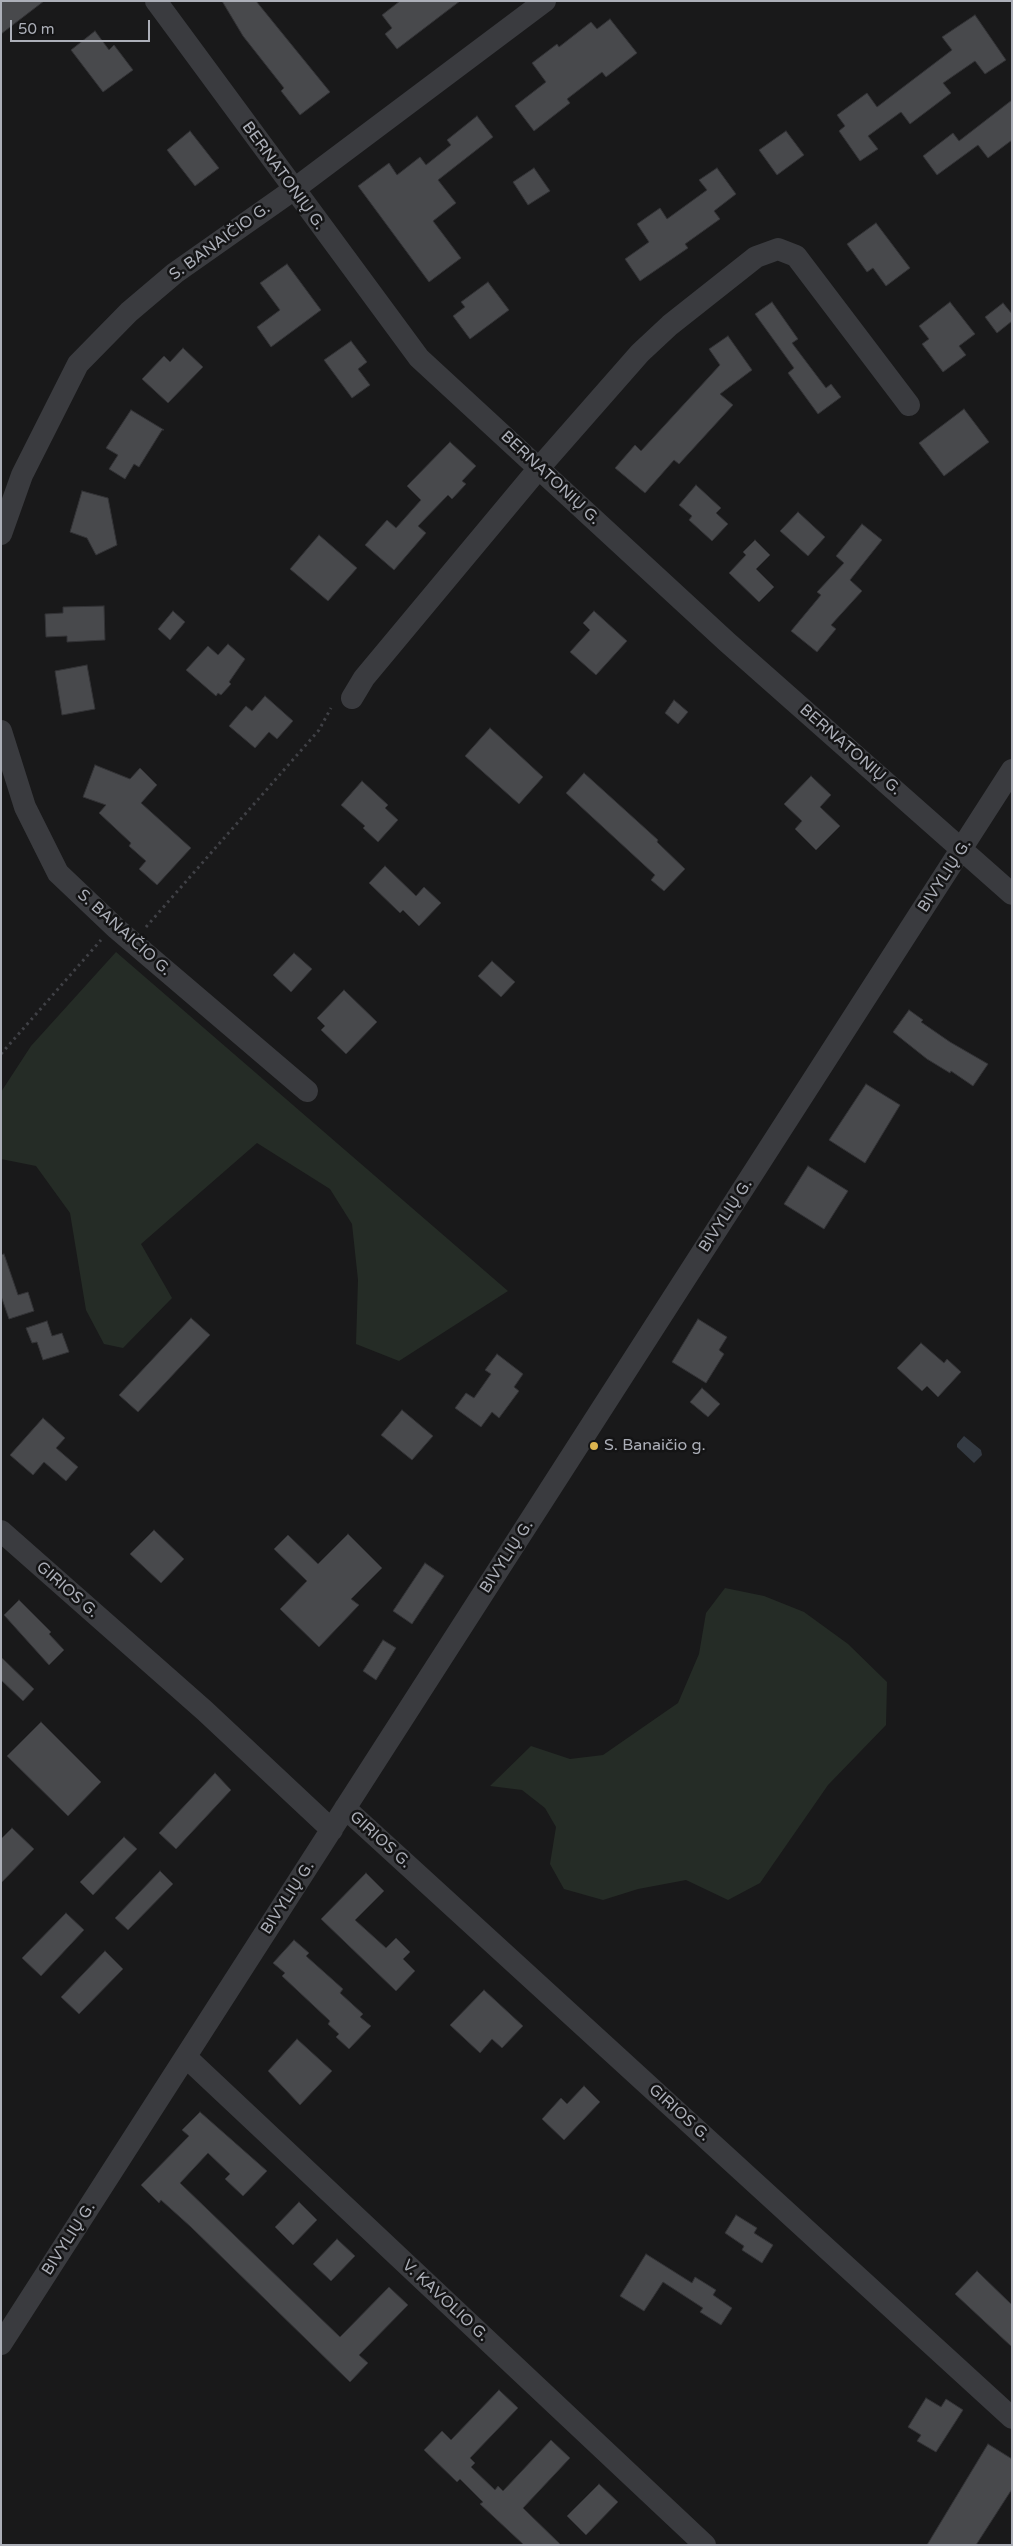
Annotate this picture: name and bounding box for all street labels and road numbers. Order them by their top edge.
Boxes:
street label: BERNATONIŲ G. [237,118,329,234]
street label: S. BANAIČIO G. [166,199,274,285]
street label: BERNATONIŲ G. [496,427,604,529]
street label: BERNATONIŲ G. [795,701,905,799]
street label: BIVYLIŲ G. [914,836,976,916]
street label: S. BANAIČIO G. [73,886,175,980]
street label: BIVYLIŲ G. [695,1176,757,1256]
street label: BIVYLIŲ G. [476,1517,538,1597]
street label: GIRIOS G. [32,1558,102,1622]
street label: GIRIOS G. [345,1807,415,1873]
street label: BIVYLIŲ G. [257,1858,319,1938]
street label: GIRIOS G. [644,2080,714,2146]
street label: BIVYLIŲ G. [38,2199,100,2279]
street label: V. KAVOLIO G. [398,2256,492,2346]

